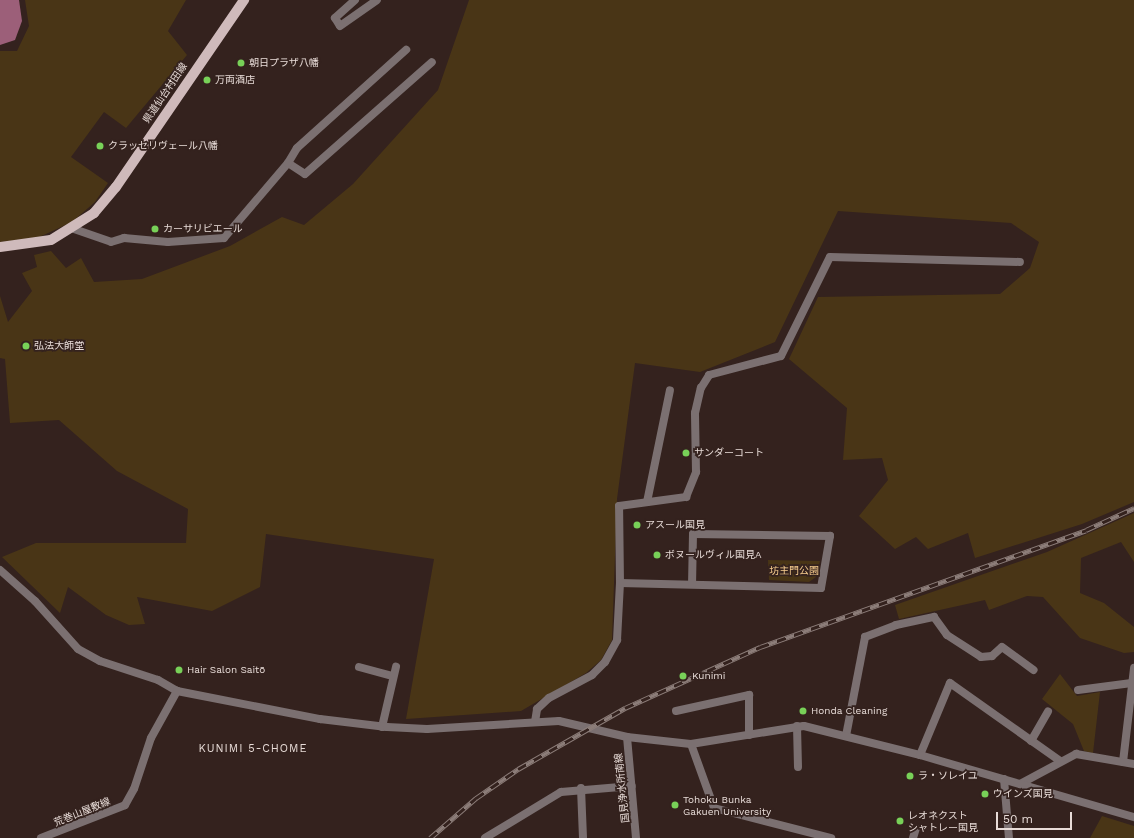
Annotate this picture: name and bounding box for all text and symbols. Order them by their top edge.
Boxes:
place label: 朝日プラザ八幡 [249,57,319,69]
marker: 朝日プラザ八幡 [236,58,246,68]
street label: 県道仙台村田線 [140,61,190,125]
place label: 万両酒店 [215,74,255,86]
marker: 万両酒店 [202,75,212,85]
place label: クラッセリヴェール八幡 [108,140,218,152]
marker: クラッセリヴェール八幡 [95,141,105,151]
place label: カーサリビエール [163,223,243,235]
marker: カーサリビエール [150,224,160,234]
place label: 弘法大師堂 [34,340,84,352]
marker: 弘法大師堂 [21,341,31,351]
place label: サンダーコート [694,447,764,459]
marker: サンダーコート [681,448,691,458]
place label: アスール国見 [645,519,705,531]
marker: アスール国見 [632,520,642,530]
place label: ボヌールヴィル国見A [665,549,762,561]
marker: ボヌールヴィル国見A [652,550,662,560]
park label: 坊主門公園 [769,565,819,577]
place label: Hair Salon Saitō [187,664,266,676]
marker: Hair Salon Saitō [174,665,184,675]
marker: Kunimi [677,670,689,682]
place label: Kunimi [692,670,726,682]
place label: Honda Cleaning [811,705,887,717]
marker: Honda Cleaning [798,706,808,716]
district label: KUNIMI 5-CHOME [198,742,308,756]
street label: 国見浄水所南線 [612,753,632,823]
place label: ラ・ソレイユ [918,770,978,782]
marker: ラ・ソレイユ [905,771,915,781]
place label: ウインズ国見 [993,788,1053,800]
marker: ウインズ国見 [980,789,990,799]
place label: Tohoku Bunka Gakuen University [683,793,771,816]
street label: 荒巻山屋敷線 [52,795,112,829]
marker: Tohoku Bunka Gakuen University [670,800,680,810]
scale bar [998,804,1074,830]
place label: レオネクスト シャトレー国見 [908,809,978,832]
text: 50 m [1003,812,1033,826]
marker: レオネクスト シャトレー国見 [895,816,905,826]

